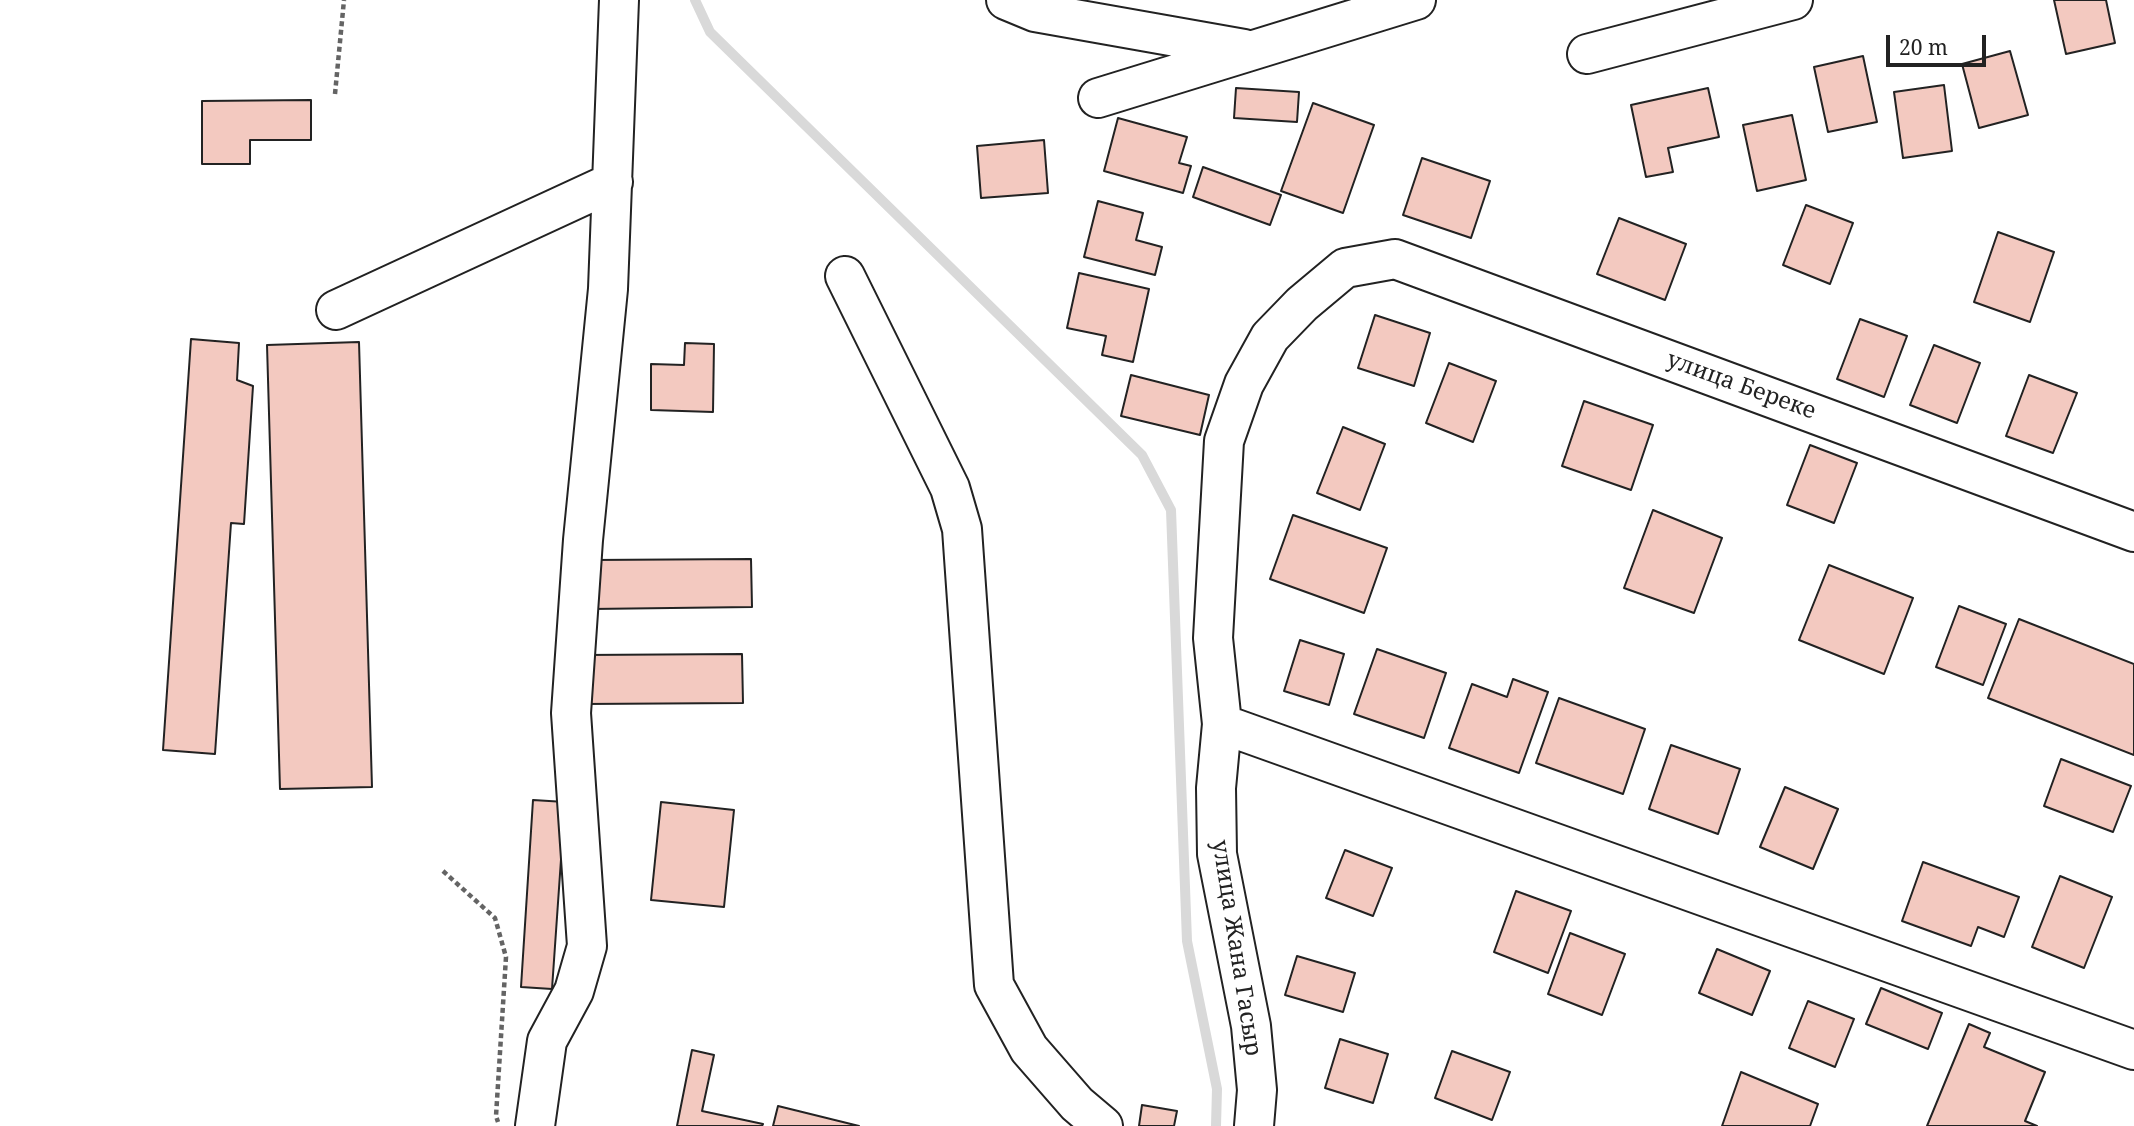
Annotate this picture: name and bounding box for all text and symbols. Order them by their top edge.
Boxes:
scale bar [1889,21,1989,65]
text: 20 m [1899,33,1948,61]
street label: улица Береке [1663,346,1819,426]
street label: улица Жана Гасыр [1205,838,1267,1058]

